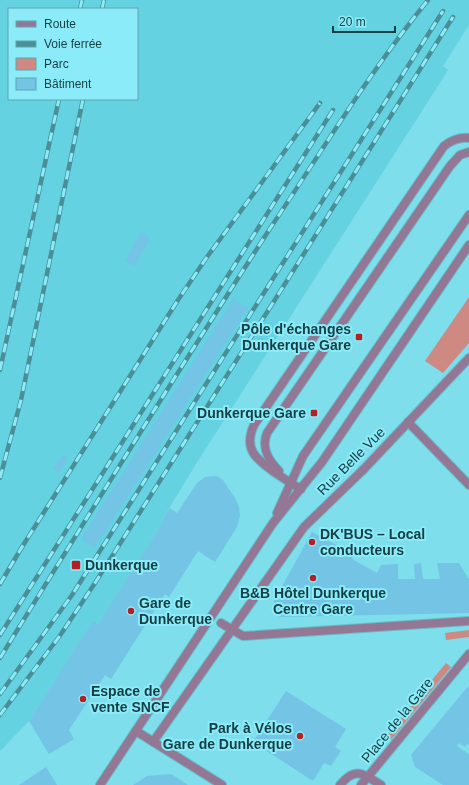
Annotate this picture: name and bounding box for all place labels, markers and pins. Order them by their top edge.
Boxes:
place label: Pôle d'échanges Dunkerque Gare [241,321,351,353]
marker: Pôle d'échanges Dunkerque Gare [354,332,364,342]
place label: Dunkerque Gare [197,405,306,421]
marker: Dunkerque Gare [309,408,319,418]
place label: DK'BUS – Local conducteurs [320,526,425,558]
marker: DK'BUS – Local conducteurs [307,537,317,547]
place label: Dunkerque [85,557,158,573]
marker: Dunkerque [70,559,82,571]
marker: B&B Hôtel Dunkerque Centre Gare [308,573,318,583]
place label: B&B Hôtel Dunkerque Centre Gare [240,585,386,617]
place label: Gare de Dunkerque [139,595,212,627]
marker: Gare de Dunkerque [126,606,136,616]
place label: Espace de vente SNCF [91,683,170,715]
marker: Espace de vente SNCF [78,694,88,704]
place label: Park à Vélos Gare de Dunkerque [163,720,292,752]
marker: Park à Vélos Gare de Dunkerque [295,731,305,741]

